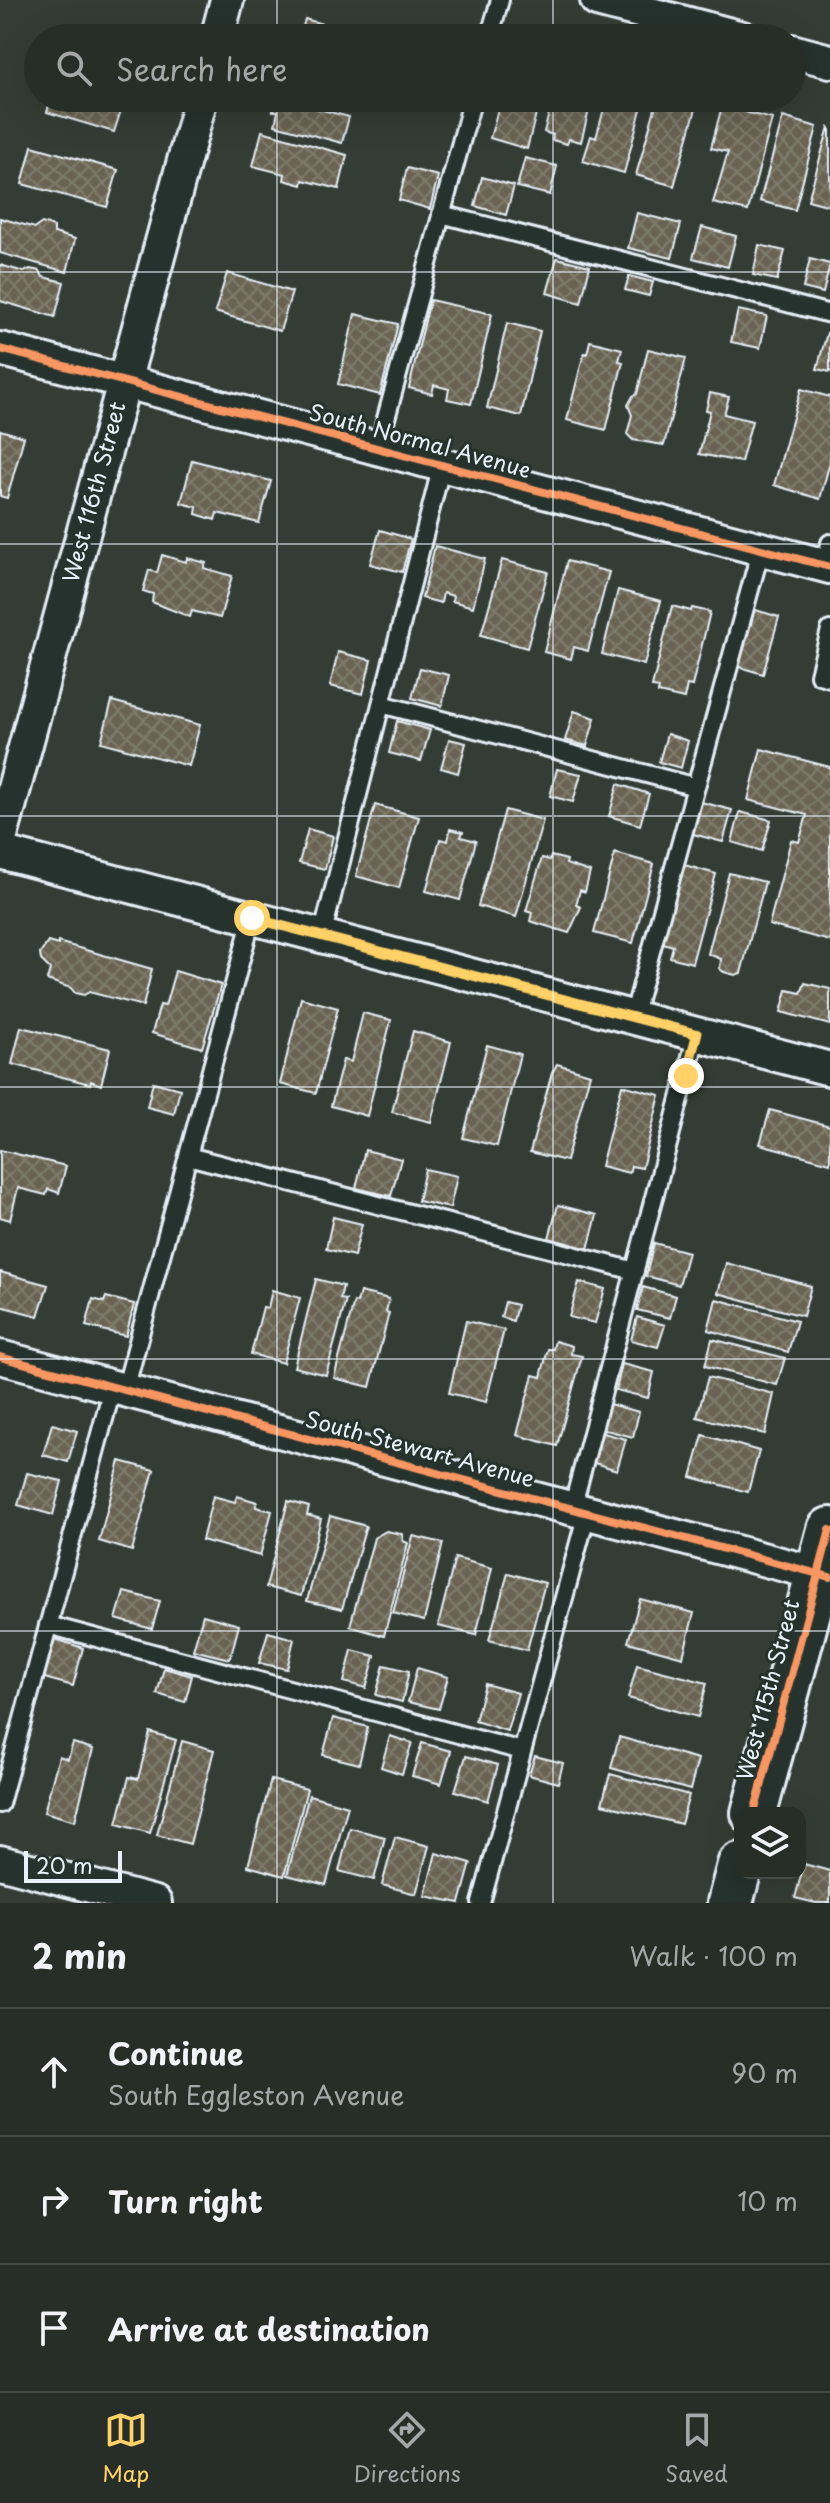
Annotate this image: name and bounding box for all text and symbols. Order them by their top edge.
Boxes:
search box [24,24,806,112]
icon: search [52,46,96,90]
text: Search here [116,46,288,91]
street label: South Normal Avenue [306,394,535,485]
street label: West 116th Street [53,397,133,586]
route start [234,900,270,936]
route end [668,1058,704,1094]
street label: South Stewart Avenue [302,1401,539,1494]
street label: West 115th Street [727,1595,807,1784]
map controls [734,1807,806,1879]
button: layers [734,1807,806,1879]
scale bar [24,1847,122,1883]
text: 20 m [36,1848,93,1881]
text: 2 min [32,1929,127,1981]
text: Walk · 100 m [630,1936,798,1975]
text: Continue [108,2030,243,2075]
icon: ahead [32,2050,76,2094]
text: 90 m [731,2053,798,2092]
text: South Eggleston Avenue [108,2075,404,2114]
icon: right [32,2178,76,2222]
text: Turn right [108,2178,263,2223]
text: 10 m [737,2181,798,2220]
icon: arrive [32,2306,76,2350]
text: Arrive at destination [108,2306,430,2351]
tab: Map [102,2408,149,2489]
tab: Directions [354,2408,461,2489]
tab: Saved [665,2408,728,2489]

